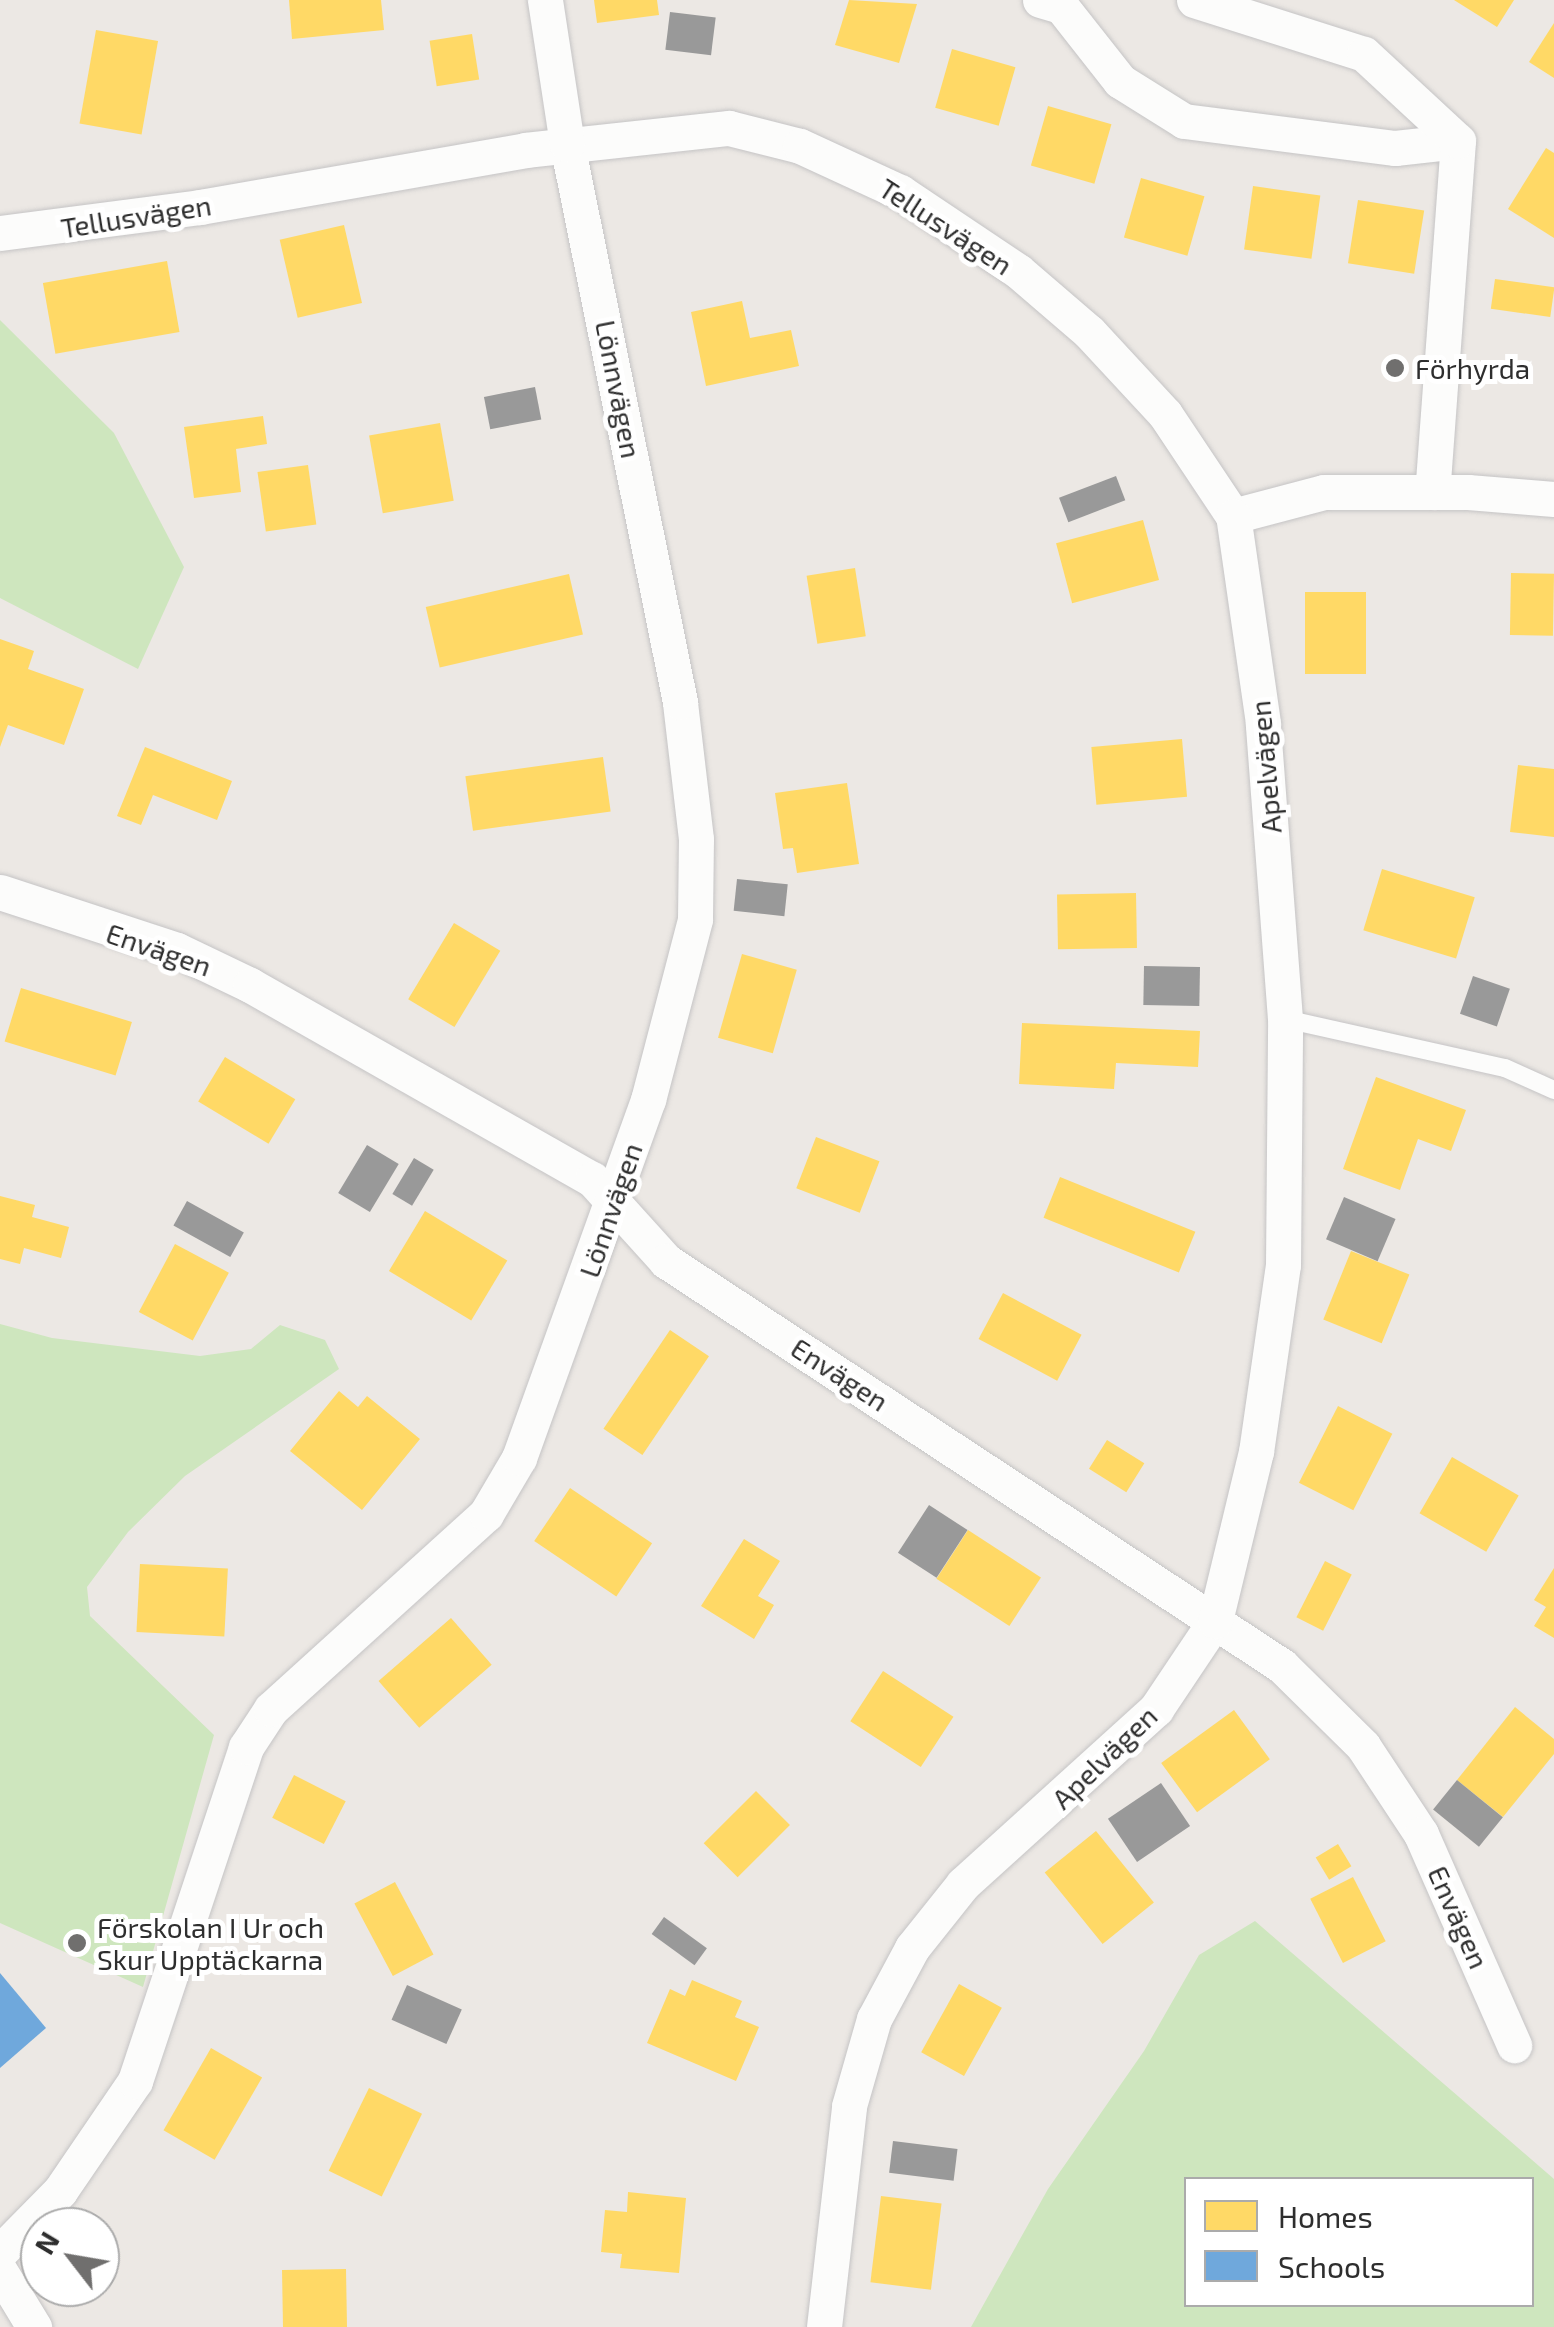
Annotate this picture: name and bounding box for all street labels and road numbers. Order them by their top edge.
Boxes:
street label: Tellusvägen [873,171,1019,281]
street label: Tellusvägen [58,188,214,244]
street label: Lönnvägen [589,317,649,461]
street label: Apelvägen [1242,699,1288,835]
street label: Envägen [102,915,216,983]
street label: Lönnvägen [571,1139,649,1281]
street label: Envägen [785,1330,895,1418]
street label: Apelvägen [1044,1699,1164,1815]
street label: Envägen [1422,1860,1496,1974]

